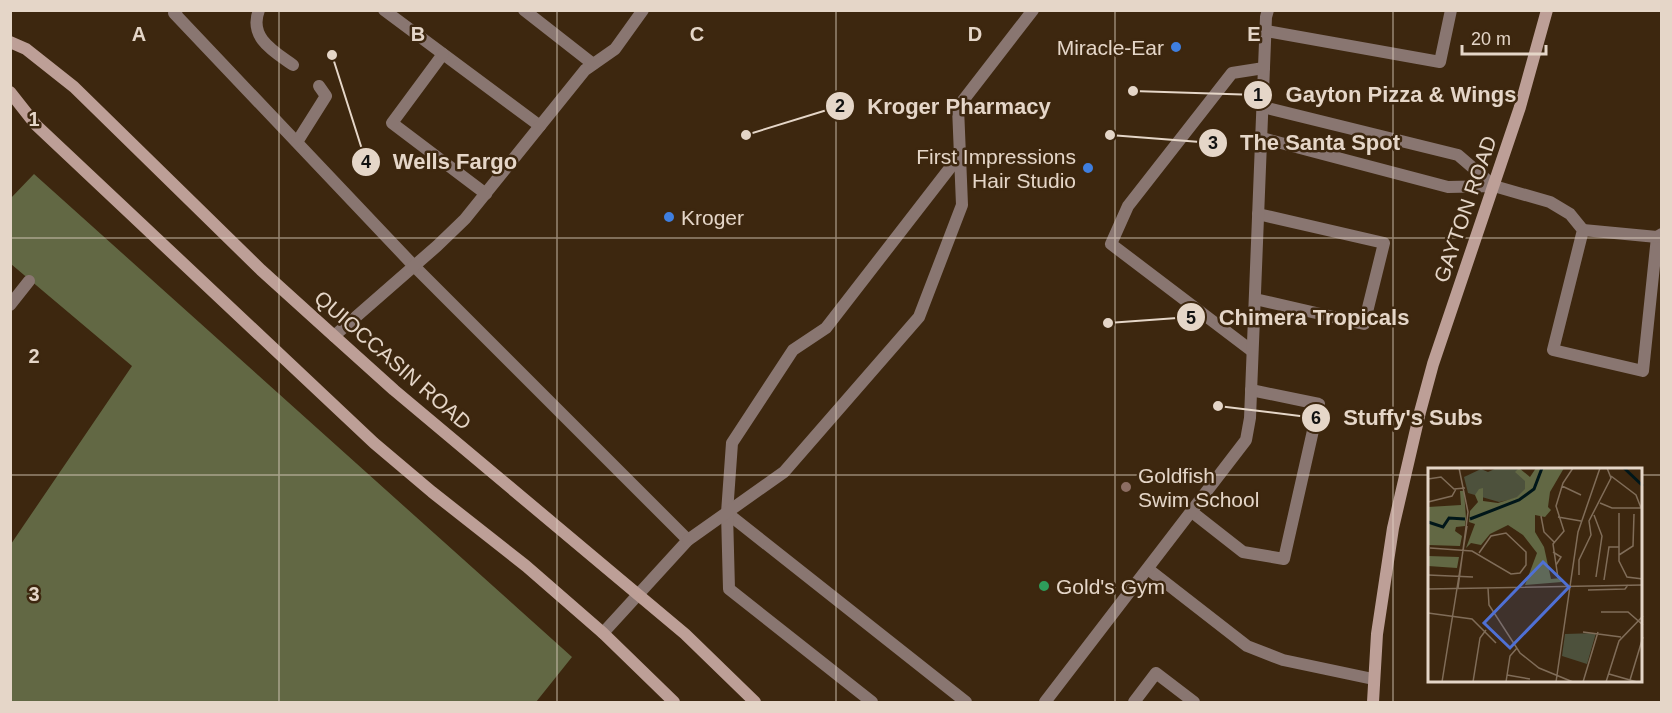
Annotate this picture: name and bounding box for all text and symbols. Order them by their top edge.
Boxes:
scale bar [1462,18,1546,56]
text: A [132,23,146,45]
text: B [411,23,425,45]
text: C [690,23,704,45]
text: D [968,23,982,45]
text: E [1247,23,1261,45]
text: 20 m [1471,29,1511,49]
place label: Miracle-Ear [1057,36,1164,59]
marker: Miracle-Ear [1169,40,1183,54]
callout: Gayton Pizza & Wings [1243,75,1528,115]
text: Gayton Pizza & Wings [1286,82,1516,107]
text: 1 [1253,85,1263,105]
callout: Kroger Pharmacy [825,86,1063,126]
text: Kroger Pharmacy [867,94,1051,119]
text: 2 [835,96,845,116]
text: 1 [28,108,40,130]
callout: The Santa Spot [1198,123,1412,163]
text: The Santa Spot [1240,130,1401,155]
text: 3 [1208,133,1218,153]
street label: GAYTON ROAD [1429,133,1501,285]
callout: Wells Fargo [351,142,529,182]
place label: First Impressions Hair Studio [916,145,1076,192]
text: Wells Fargo [393,149,517,174]
text: 4 [361,152,371,172]
marker: First Impressions Hair Studio [1081,161,1095,175]
place label: Kroger [681,206,744,229]
marker: Kroger [662,210,676,224]
street label: QUIOCCASIN ROAD [310,286,476,434]
callout: Chimera Tropicals [1176,297,1421,337]
text: Chimera Tropicals [1219,305,1409,330]
text: 5 [1186,308,1196,328]
text: 2 [28,345,40,367]
callout: Stuffy's Subs [1301,398,1494,438]
text: Stuffy's Subs [1343,405,1483,430]
text: 6 [1311,408,1321,428]
place label: Goldfish Swim School [1138,464,1259,511]
inset map [1428,468,1642,683]
marker: Goldfish Swim School [1119,480,1133,494]
place label: Gold's Gym [1056,575,1165,598]
marker: Gold's Gym [1037,579,1051,593]
text: 3 [28,583,40,605]

